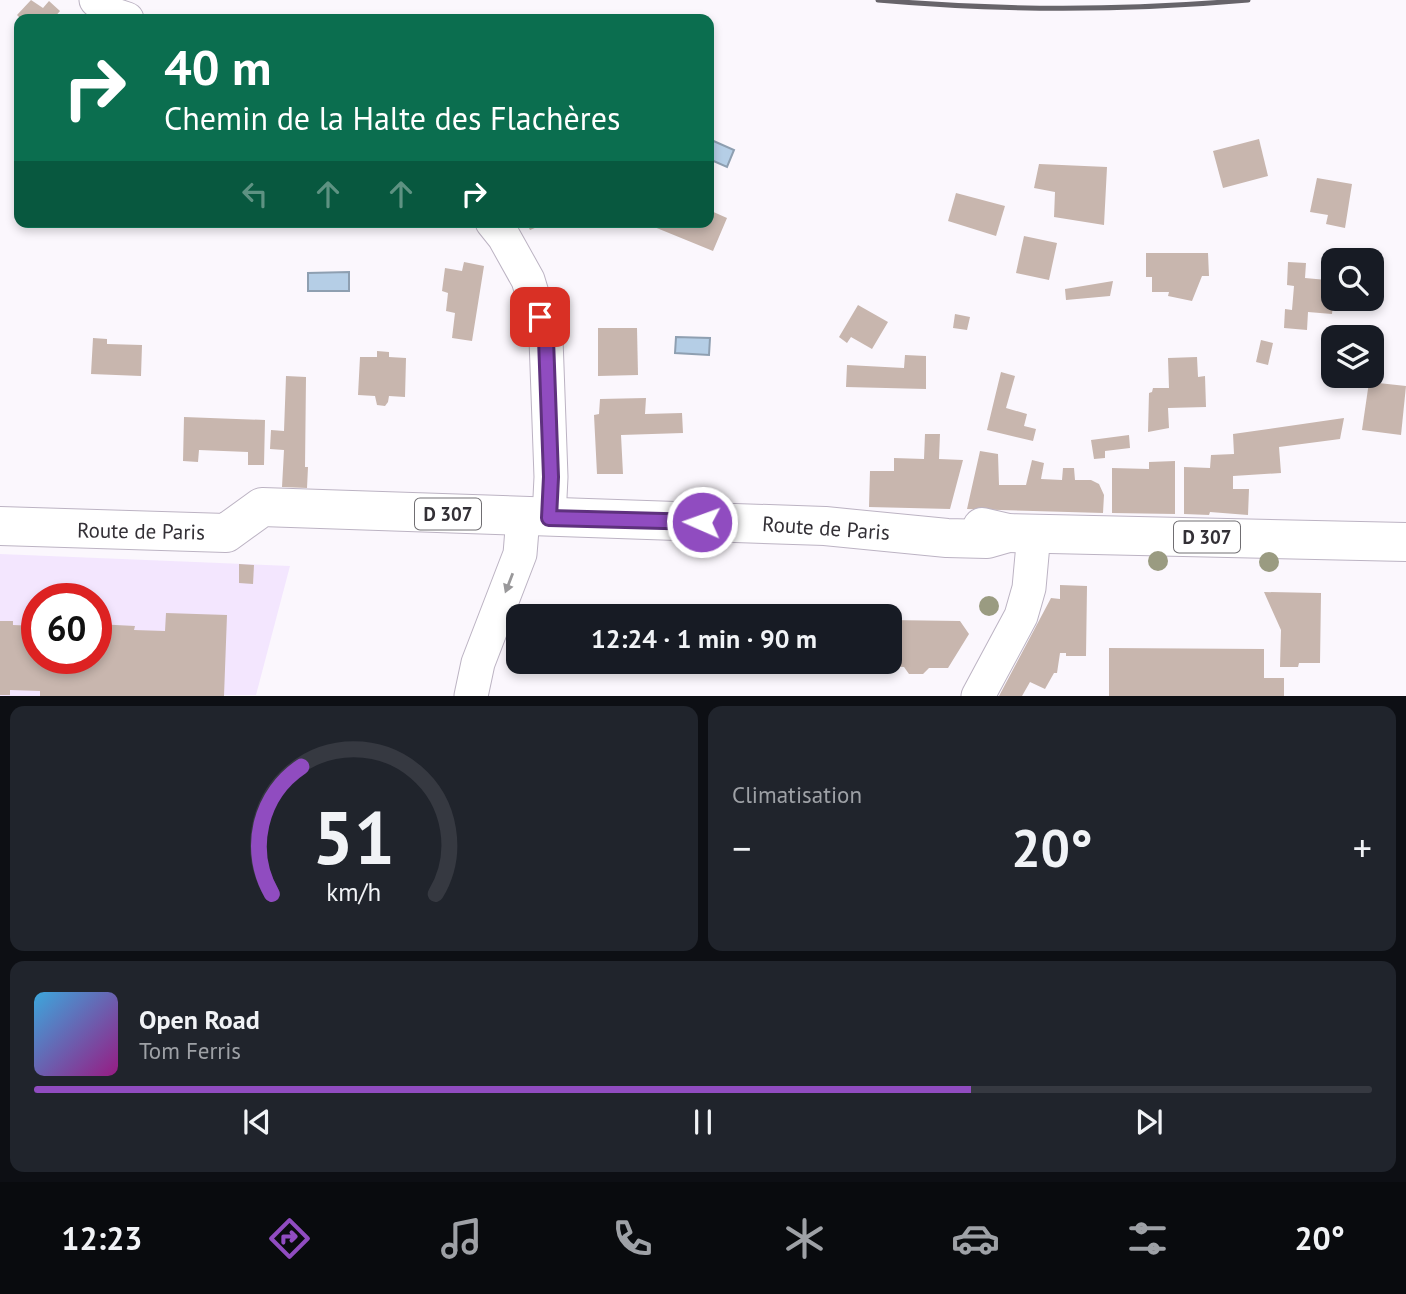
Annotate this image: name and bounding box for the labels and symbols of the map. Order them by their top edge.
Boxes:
pin [510,287,570,347]
position arrow [665,485,739,559]
road number: D 307 [415,499,481,530]
street label: Route de Paris [761,510,891,546]
street label: Route de Paris [77,516,205,546]
road number: D 307 [1174,522,1240,552]
one-way arrow [503,572,514,593]
speed limit sign: 60 [21,583,112,674]

